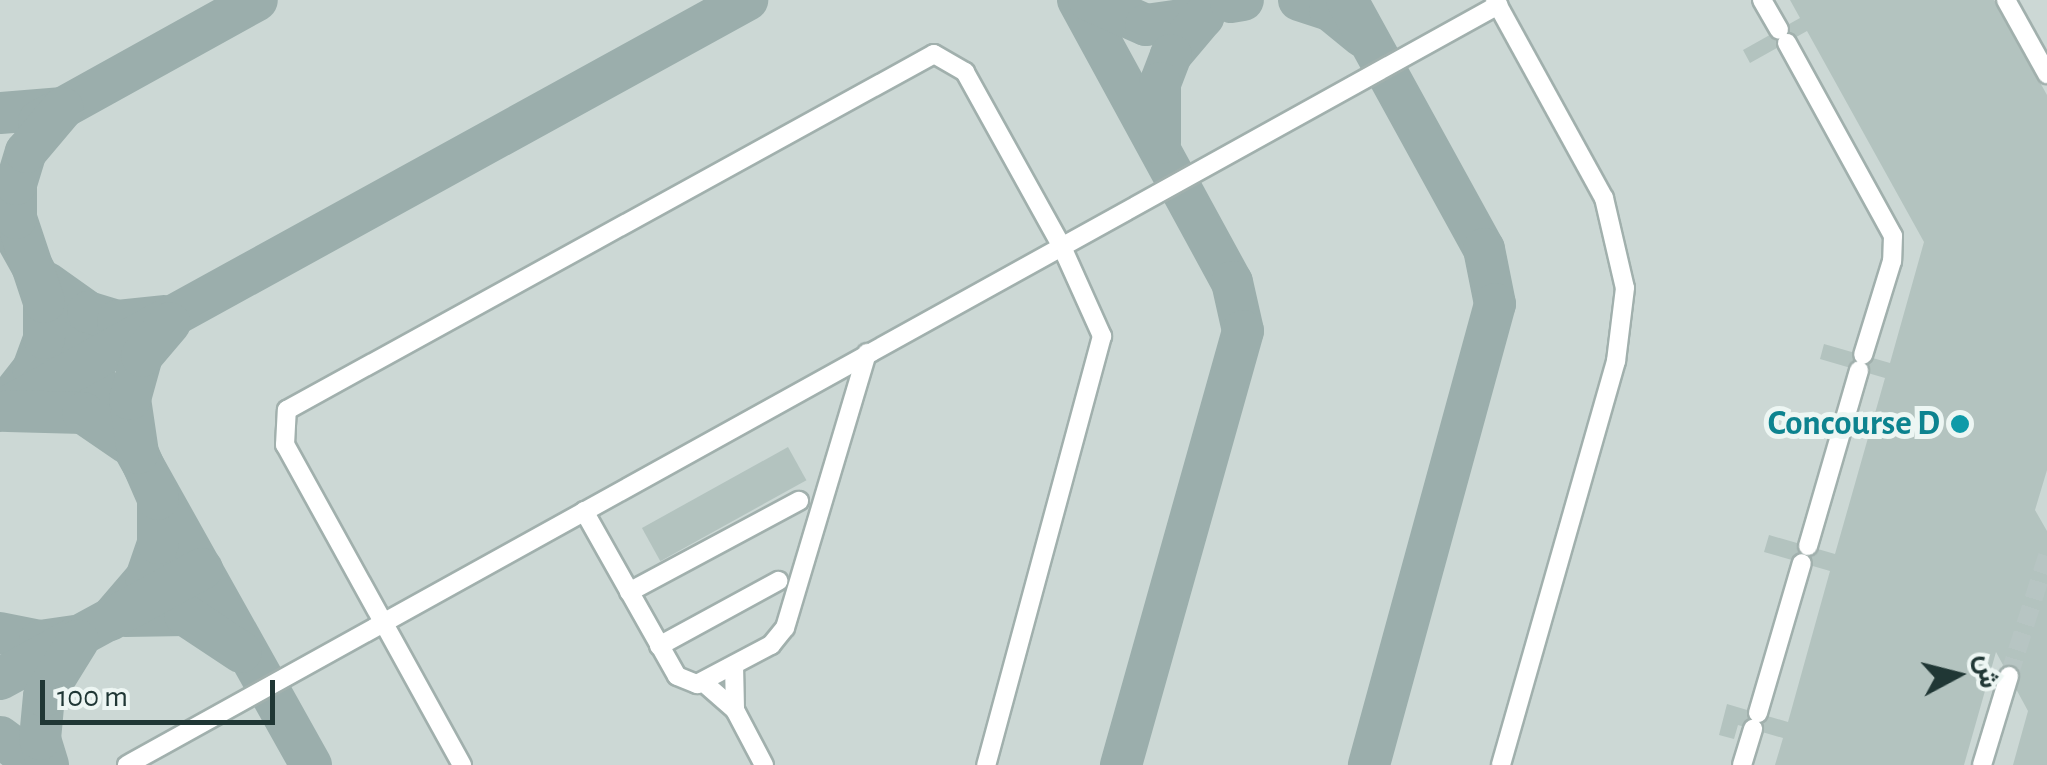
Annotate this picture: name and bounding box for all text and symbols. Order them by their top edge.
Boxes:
place label: Concourse D [1768,403,1940,445]
marker: Concourse D [1949,413,1971,435]
north arrow [1907,625,2007,725]
text: ش [1971,653,2003,690]
scale bar [45,660,280,722]
text: 100 m [57,682,128,712]

